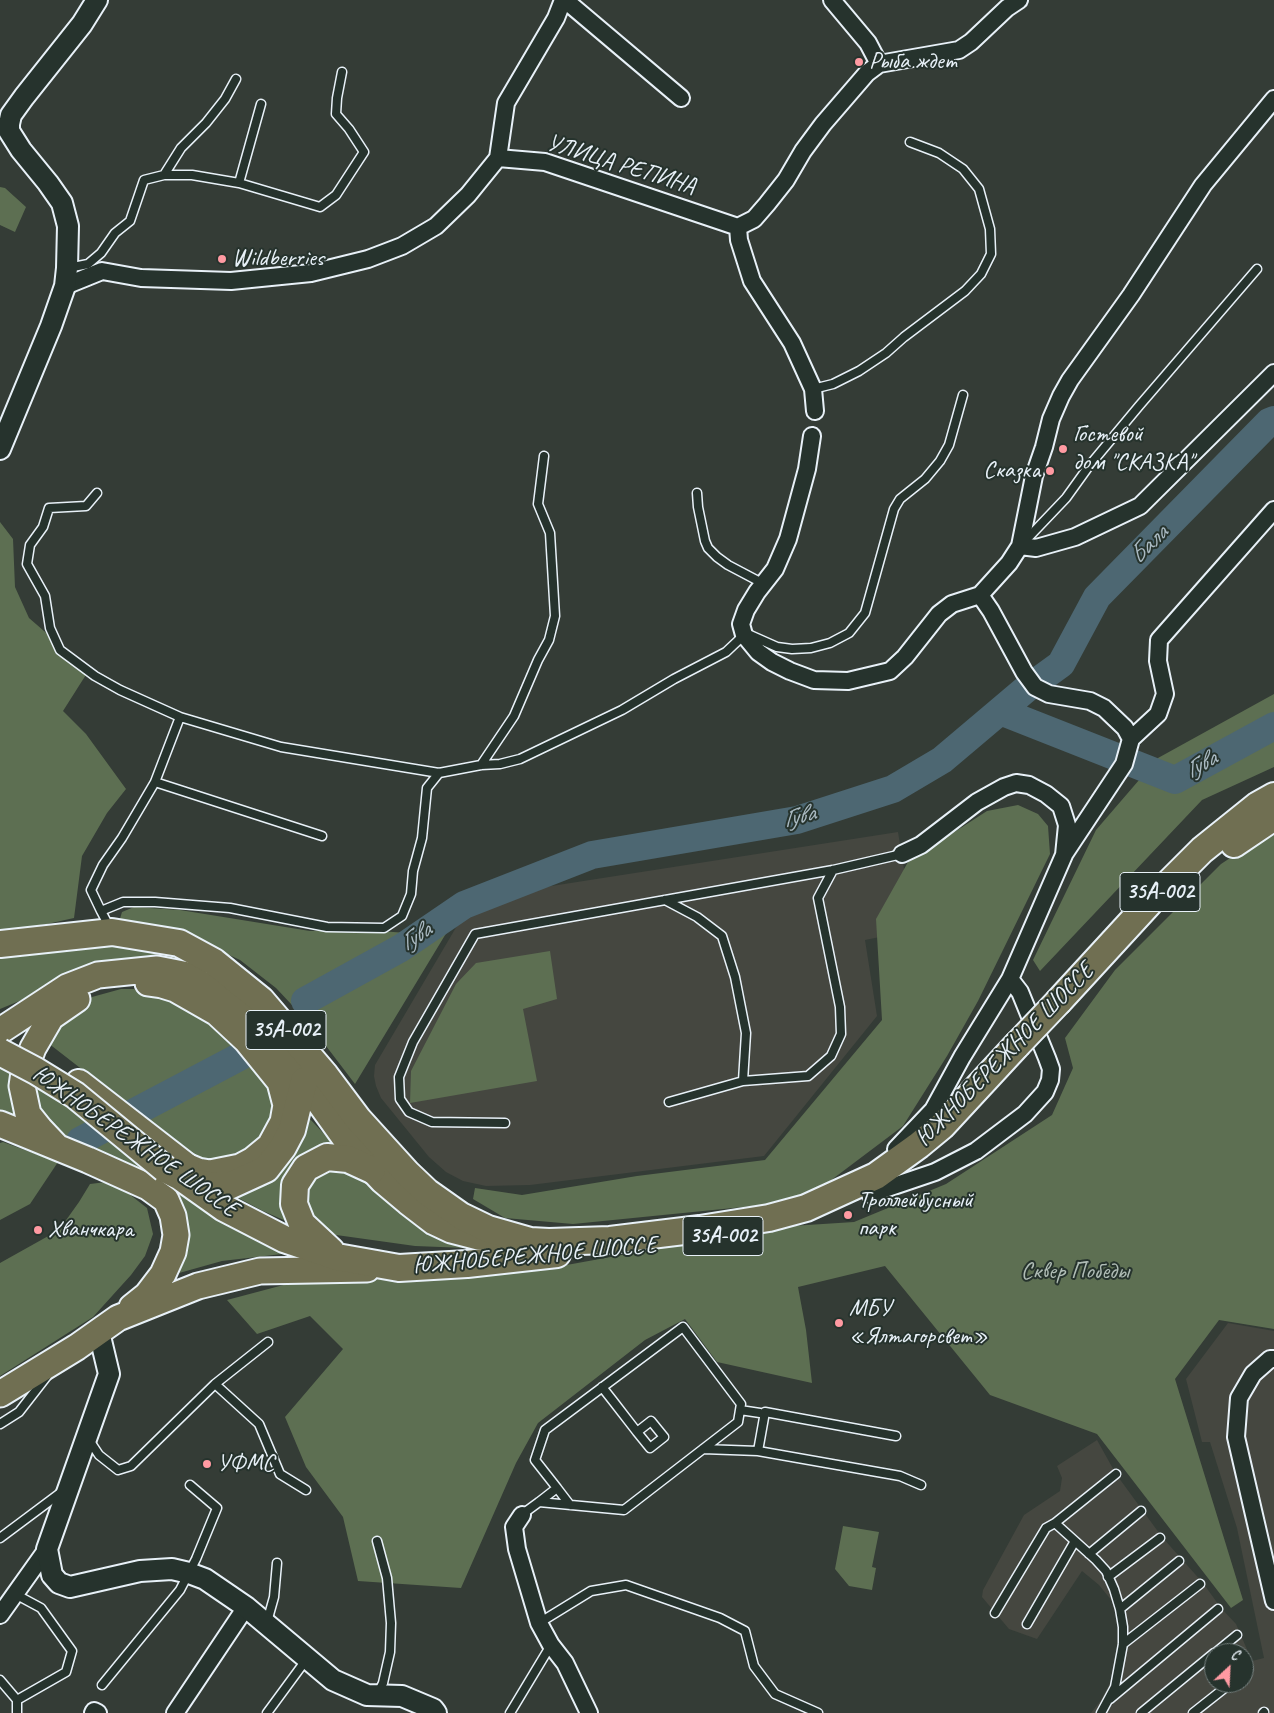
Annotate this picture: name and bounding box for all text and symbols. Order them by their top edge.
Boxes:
place label: Рыба ждет [869,48,957,76]
marker: Рыба ждет [853,56,865,68]
street label: УЛИЦА РЕПИНА [543,129,699,201]
place label: Wildberries [232,245,324,273]
marker: Wildberries [216,253,228,265]
place label: Гостевой дом "СКАЗКА" [1073,421,1193,477]
marker: Гостевой дом "СКАЗКА" [1057,443,1069,455]
place label: Сказка [983,457,1040,485]
marker: Сказка [1044,465,1056,477]
water label: Бала [1123,519,1175,571]
water label: Гува [1180,744,1222,786]
water label: Гува [780,799,818,835]
road number: 35А-002 [1120,872,1200,912]
water label: Гува [394,916,438,958]
street label: ЮЖНОБЕРЕЖНОЕ ШОССЕ [910,957,1100,1153]
road number: 35А-002 [246,1010,326,1050]
street label: ЮЖНОБЕРЕЖНОЕ ШОССЕ [27,1060,243,1224]
place label: Троллейбусный парк [858,1187,973,1243]
marker: Троллейбусный парк [842,1209,854,1221]
place label: Хванчкара [48,1216,133,1244]
road number: 35А-002 [683,1216,763,1256]
marker: Хванчкара [32,1224,44,1236]
street label: ЮЖНОБЕРЕЖНОЕ ШОССЕ [412,1231,658,1281]
park label: Сквер Победы [1021,1258,1129,1286]
place label: МБУ «Ялтагорсвет» [849,1295,988,1351]
marker: МБУ «Ялтагорсвет» [833,1317,845,1329]
place label: УФМС [217,1450,274,1478]
marker: УФМС [201,1458,213,1470]
north arrow [1204,1643,1254,1693]
text: С [1228,1646,1242,1664]

